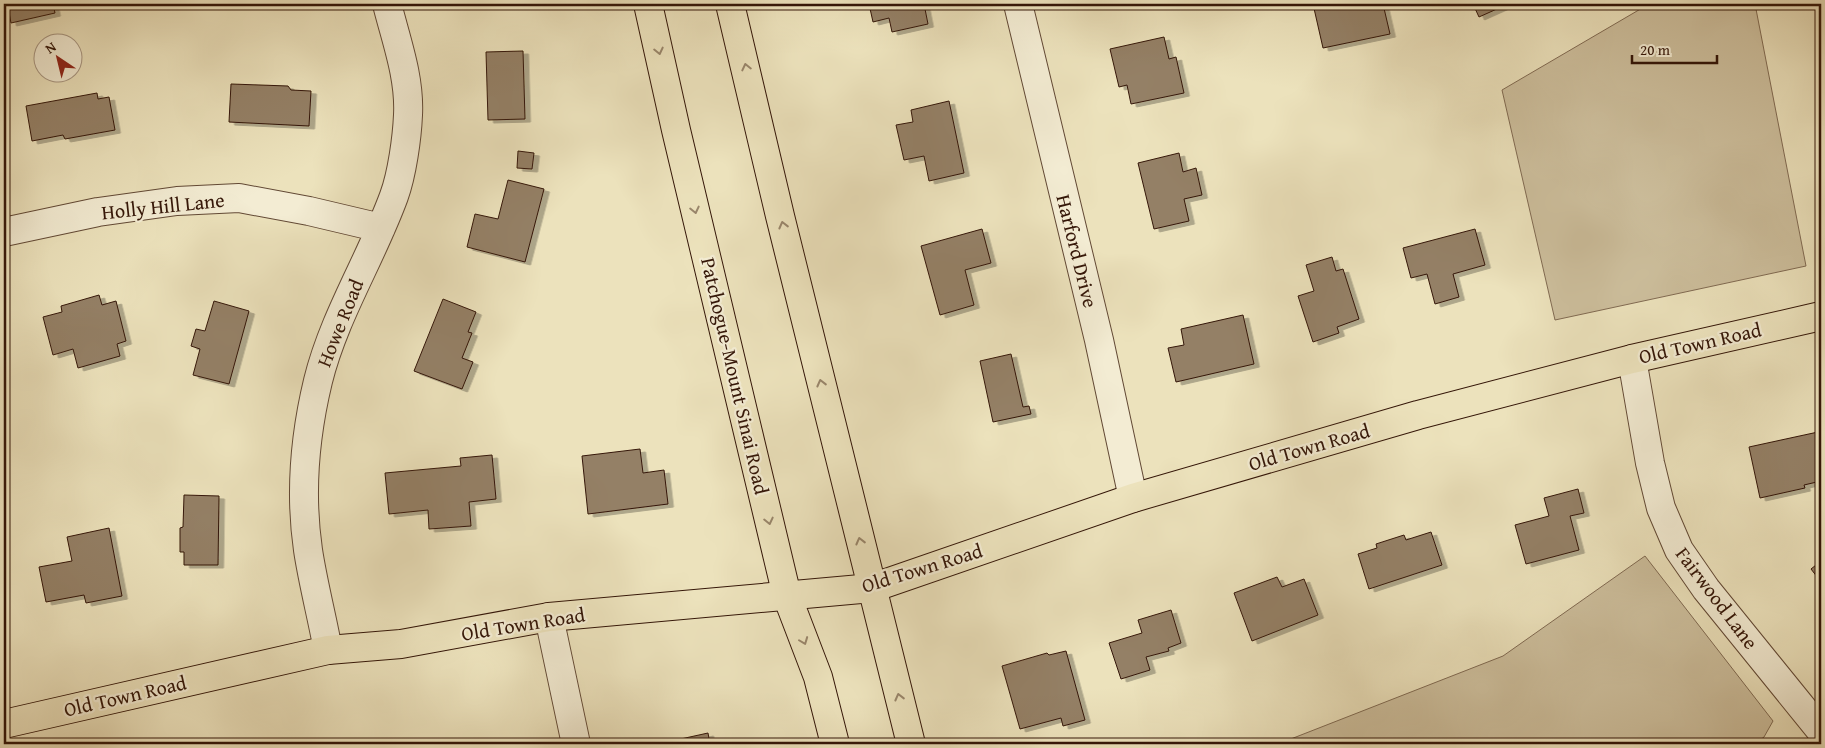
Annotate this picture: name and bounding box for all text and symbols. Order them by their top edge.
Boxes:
north arrow [32,32,82,82]
scale bar [1632,32,1718,64]
text: N [41,36,61,58]
text: 20 m [1640,39,1671,60]
one-way arrow [653,47,664,56]
one-way arrow [741,62,752,71]
street label: Holly Hill Lane [100,185,226,226]
street label: Harford Drive [1049,191,1106,310]
one-way arrow [689,205,700,214]
one-way arrow [778,221,788,229]
street label: Patchogue-Mount Sinai Road [694,255,777,498]
street label: Howe Road [309,274,370,371]
street label: Old Town Road [1636,314,1764,371]
one-way arrow [817,379,827,387]
street label: Old Town Road [1245,415,1373,478]
one-way arrow [763,517,774,526]
street label: Old Town Road [858,535,986,600]
one-way arrow [855,536,866,545]
street label: Fairwood Lane [1669,540,1766,655]
street label: Old Town Road [459,599,587,648]
one-way arrow [798,636,809,645]
street label: Old Town Road [61,667,189,724]
one-way arrow [894,692,905,701]

